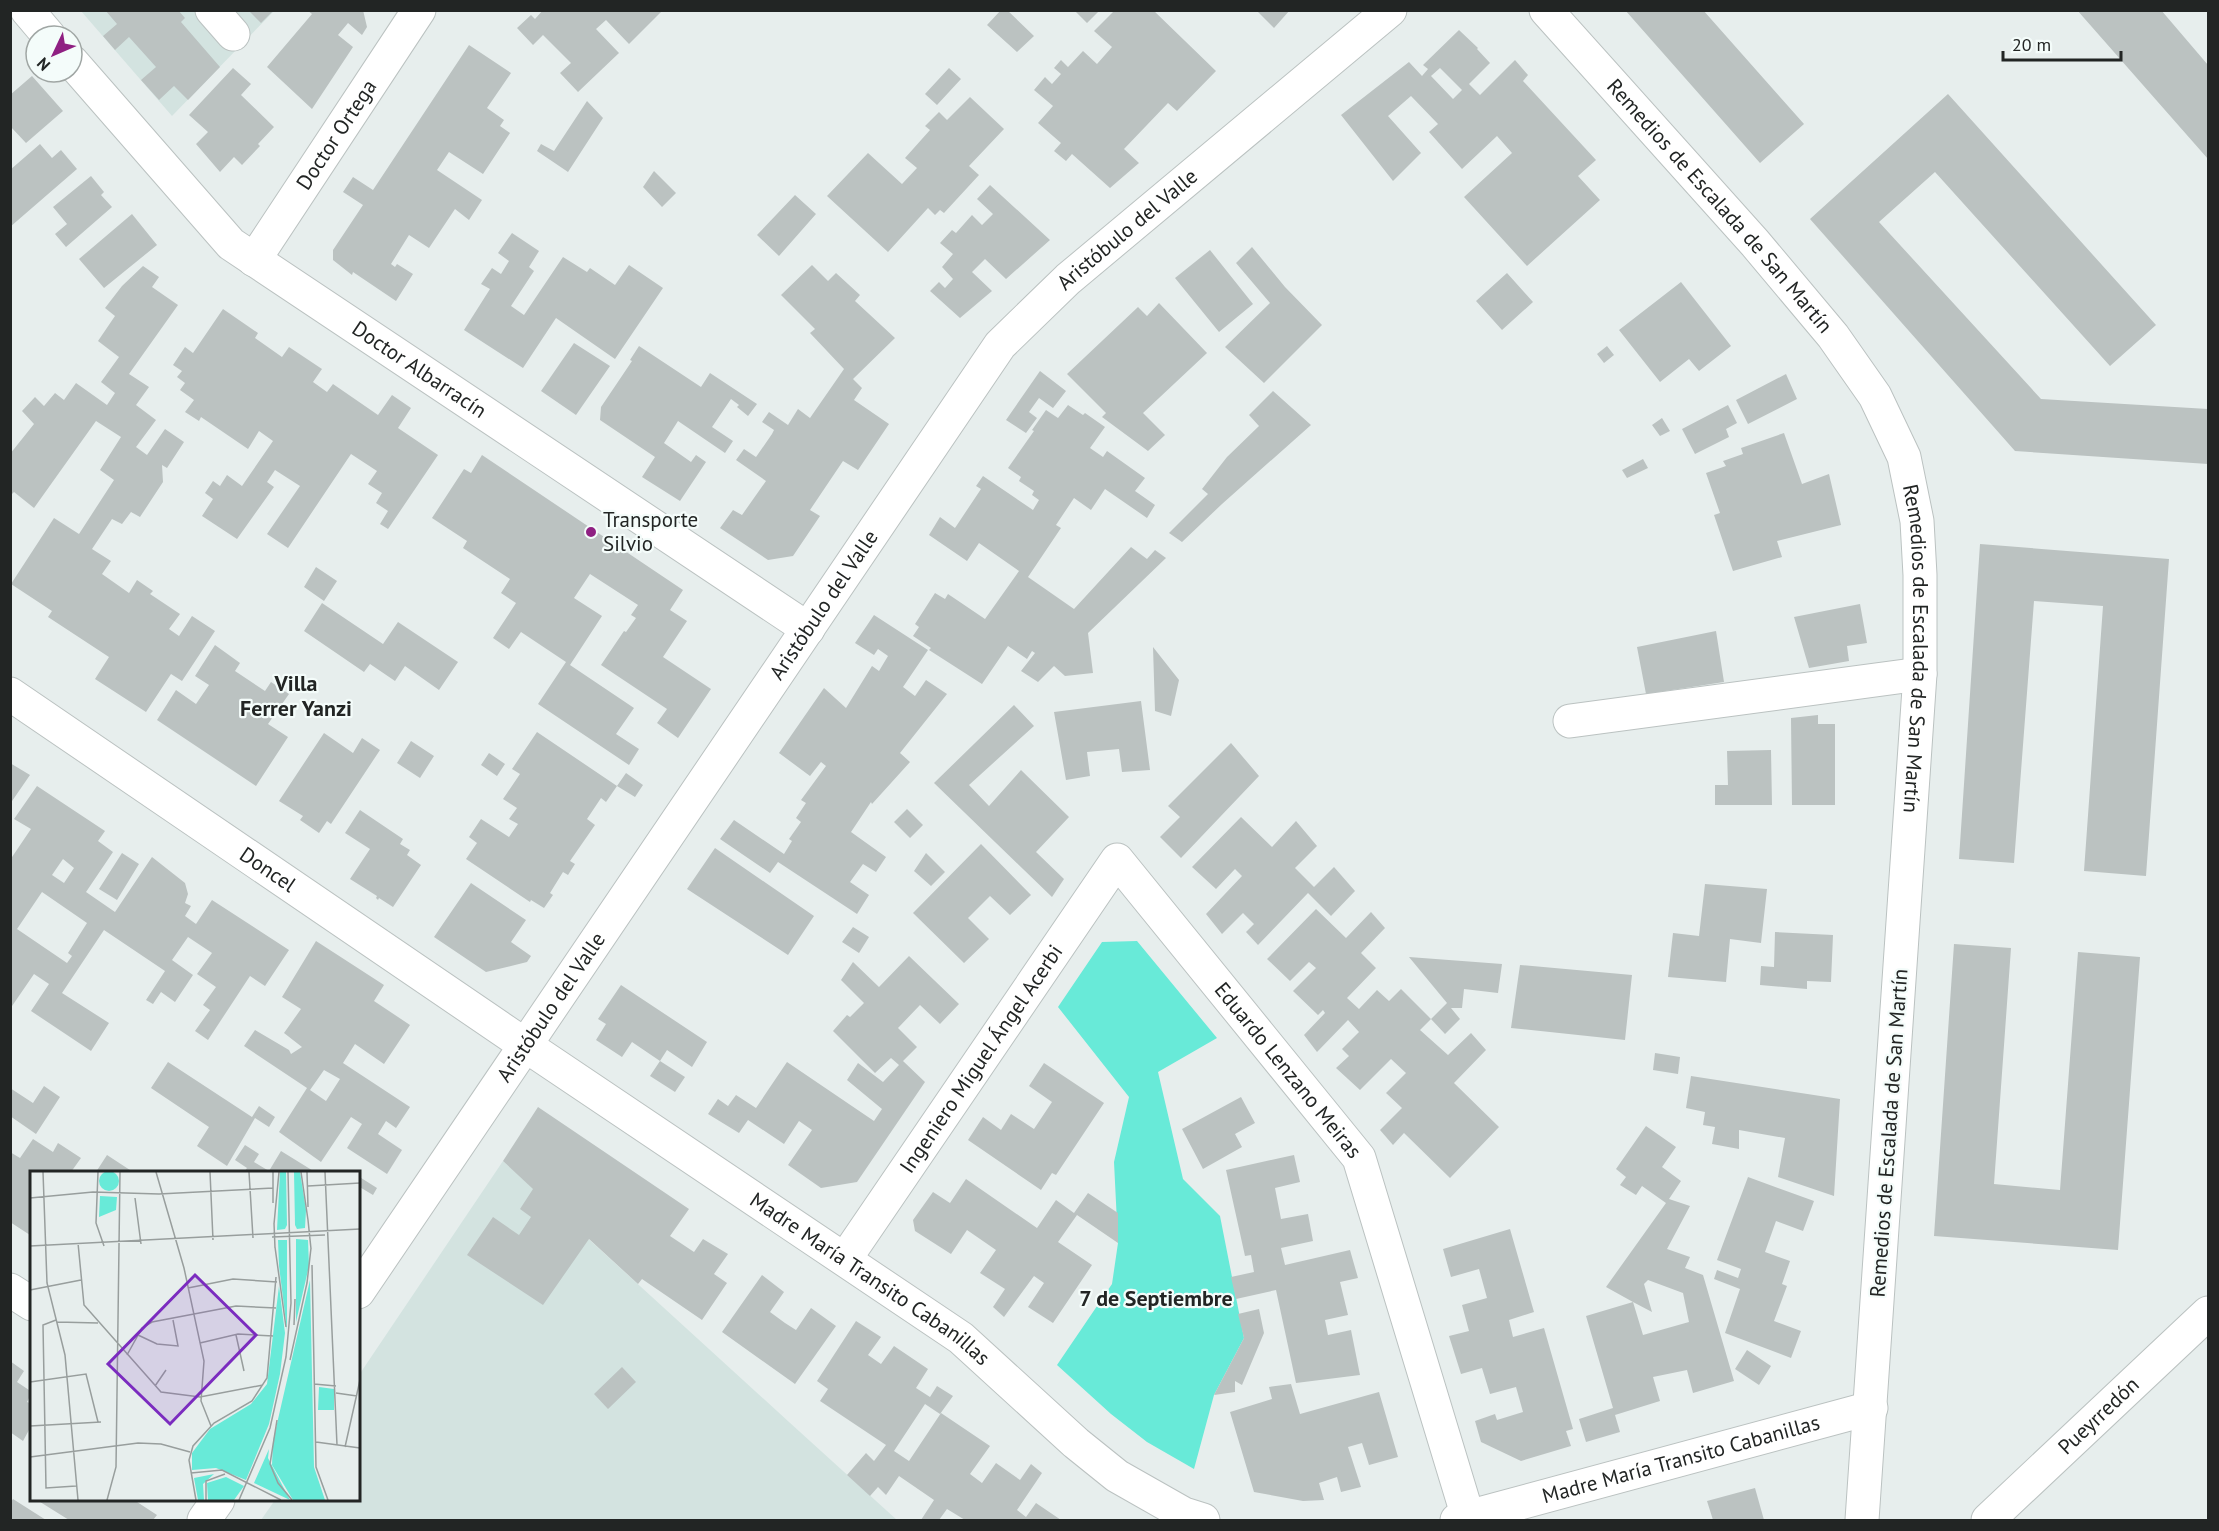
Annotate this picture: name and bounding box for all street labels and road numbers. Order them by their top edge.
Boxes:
street label: Remedios de Escalada de San Martín [1601,73,1839,338]
street label: Doctor Ortega [290,74,382,195]
street label: Aristóbulo del Valle [1051,163,1203,296]
street label: Doctor Albarracín [347,315,492,424]
street label: Remedios de Escalada de San Martín [1897,482,1934,814]
street label: Aristóbulo del Valle [763,525,884,685]
street label: Doncel [235,841,301,898]
street label: Aristóbulo del Valle [490,927,611,1087]
street label: Ingeniero Miguel Ángel Acerbi [894,939,1068,1178]
street label: Remedios de Escalada de San Martín [1864,968,1913,1298]
street label: Eduardo Lenzano Meiras [1209,977,1368,1164]
street label: Madre María Transito Cabanillas [745,1186,996,1371]
street label: Pueyrredón [2052,1371,2145,1460]
street label: Madre María Transito Cabanillas [1539,1409,1823,1509]

